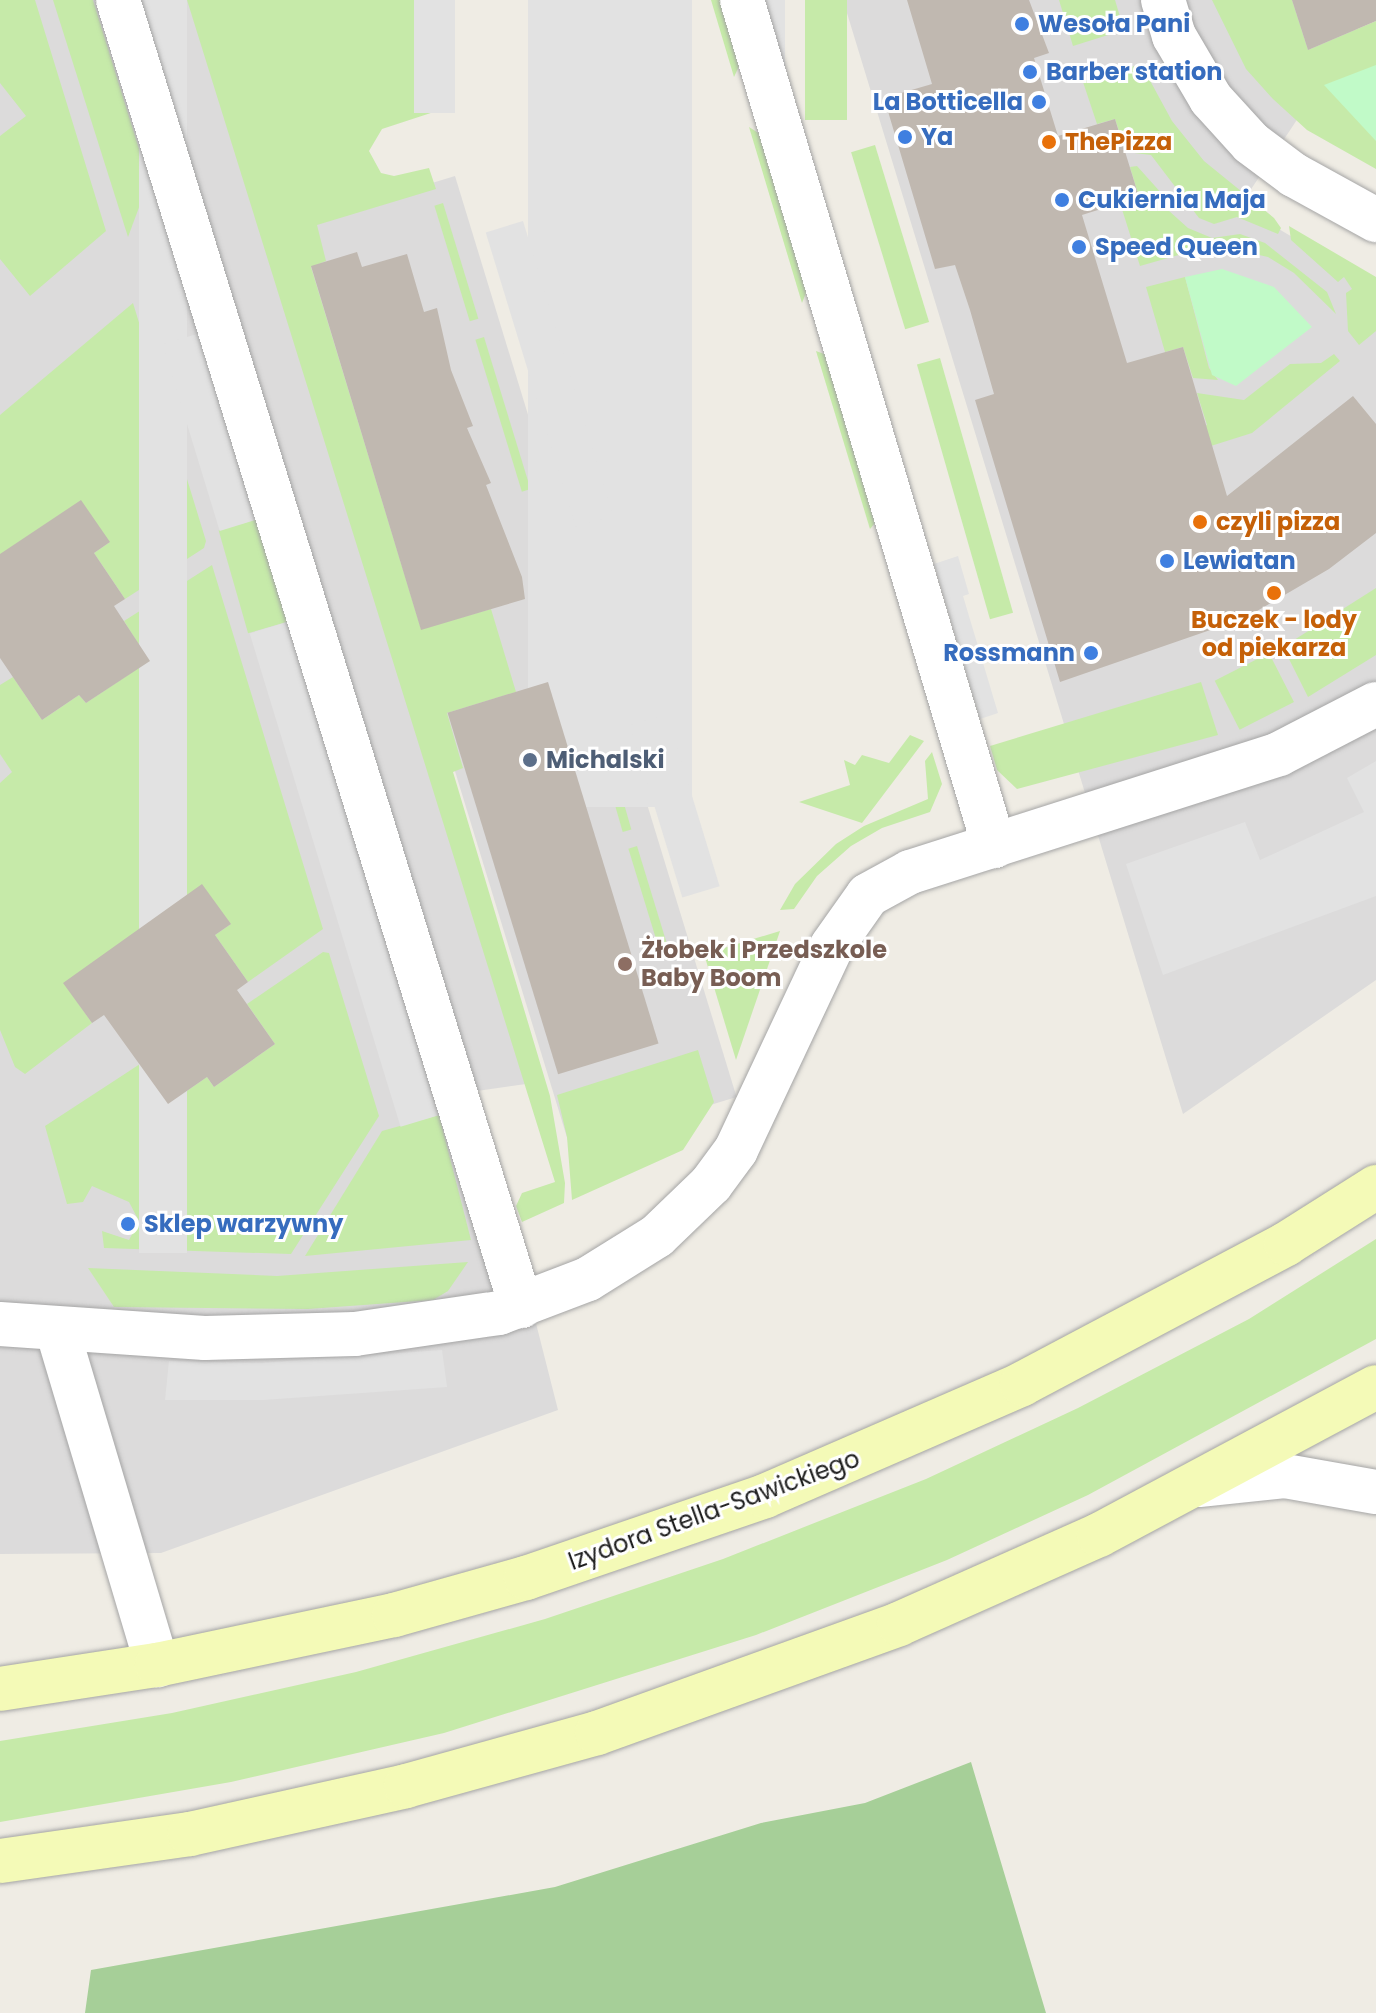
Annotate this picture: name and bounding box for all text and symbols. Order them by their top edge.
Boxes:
place label: Wesoła Pani [1038,10,1190,38]
marker: Wesoła Pani [1013,15,1031,33]
place label: Barber station [1046,58,1223,86]
marker: Barber station [1021,63,1039,81]
place label: La Botticella [873,88,1023,116]
marker: La Botticella [1030,93,1048,111]
place label: Ya [921,123,953,151]
marker: Ya [896,128,914,146]
place label: ThePizza [1065,128,1172,156]
marker: ThePizza [1040,133,1058,151]
place label: Cukiernia Maja [1078,186,1266,214]
marker: Cukiernia Maja [1053,191,1071,209]
place label: Speed Queen [1095,233,1258,261]
marker: Speed Queen [1070,238,1088,256]
place label: czyli pizza [1216,508,1340,536]
marker: czyli pizza [1191,513,1209,531]
place label: Lewiatan [1183,547,1296,575]
marker: Lewiatan [1158,552,1176,570]
marker: Buczek - lody od piekarza [1265,584,1283,602]
place label: Buczek - lody od piekarza [1191,606,1357,662]
place label: Rossmann [943,639,1075,667]
marker: Rossmann [1082,644,1100,662]
place label: Michalski [546,746,664,774]
marker: Michalski [521,751,539,769]
place label: Żłobek i Przedszkole Baby Boom [641,936,887,992]
marker: Żłobek i Przedszkole Baby Boom [616,955,634,973]
place label: Sklep warzywny [144,1210,343,1238]
marker: Sklep warzywny [119,1215,137,1233]
street label: Izydora Stella-Sawickiego [565,1444,863,1576]

